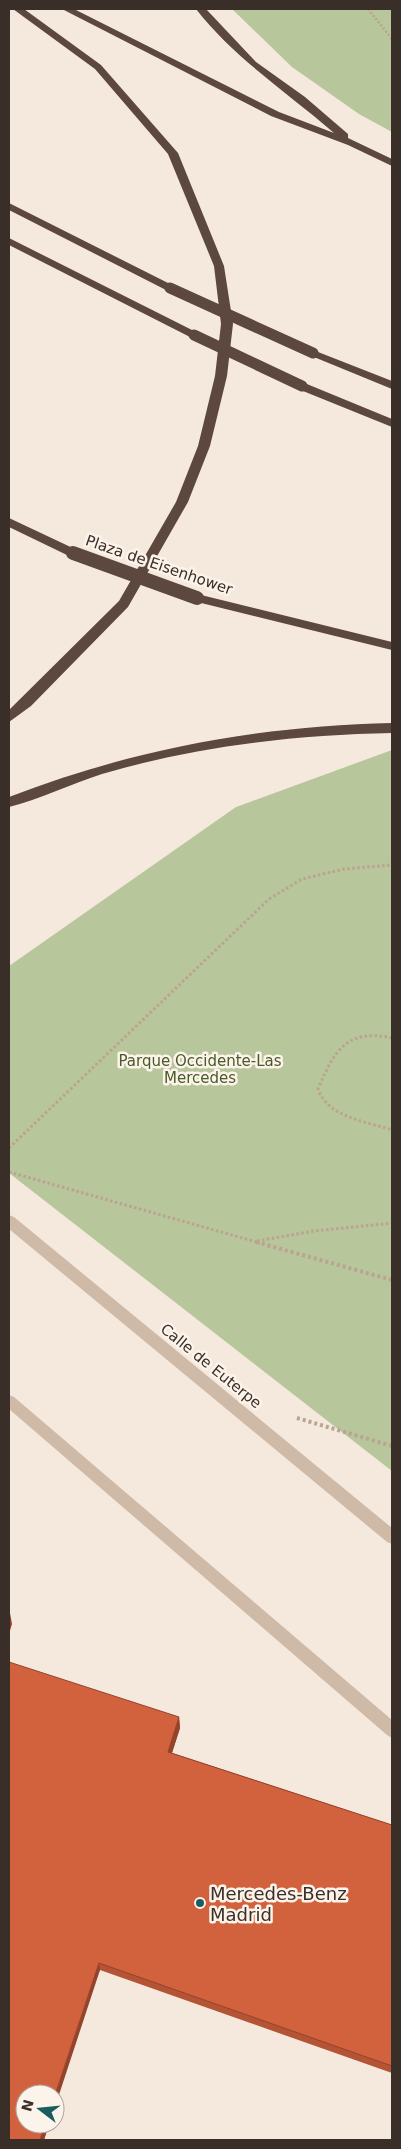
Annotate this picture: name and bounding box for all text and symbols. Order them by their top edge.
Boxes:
street label: Plaza de Eisenhower [83,531,236,599]
park label: Parque Occidente-Las Mercedes [118,1052,282,1087]
street label: Calle de Euterpe [157,1320,265,1412]
place label: Mercedes-Benz Madrid [210,1883,347,1925]
marker: Mercedes-Benz Madrid [194,1897,206,1909]
north arrow [15,2084,65,2134]
text: N [18,2098,37,2113]

